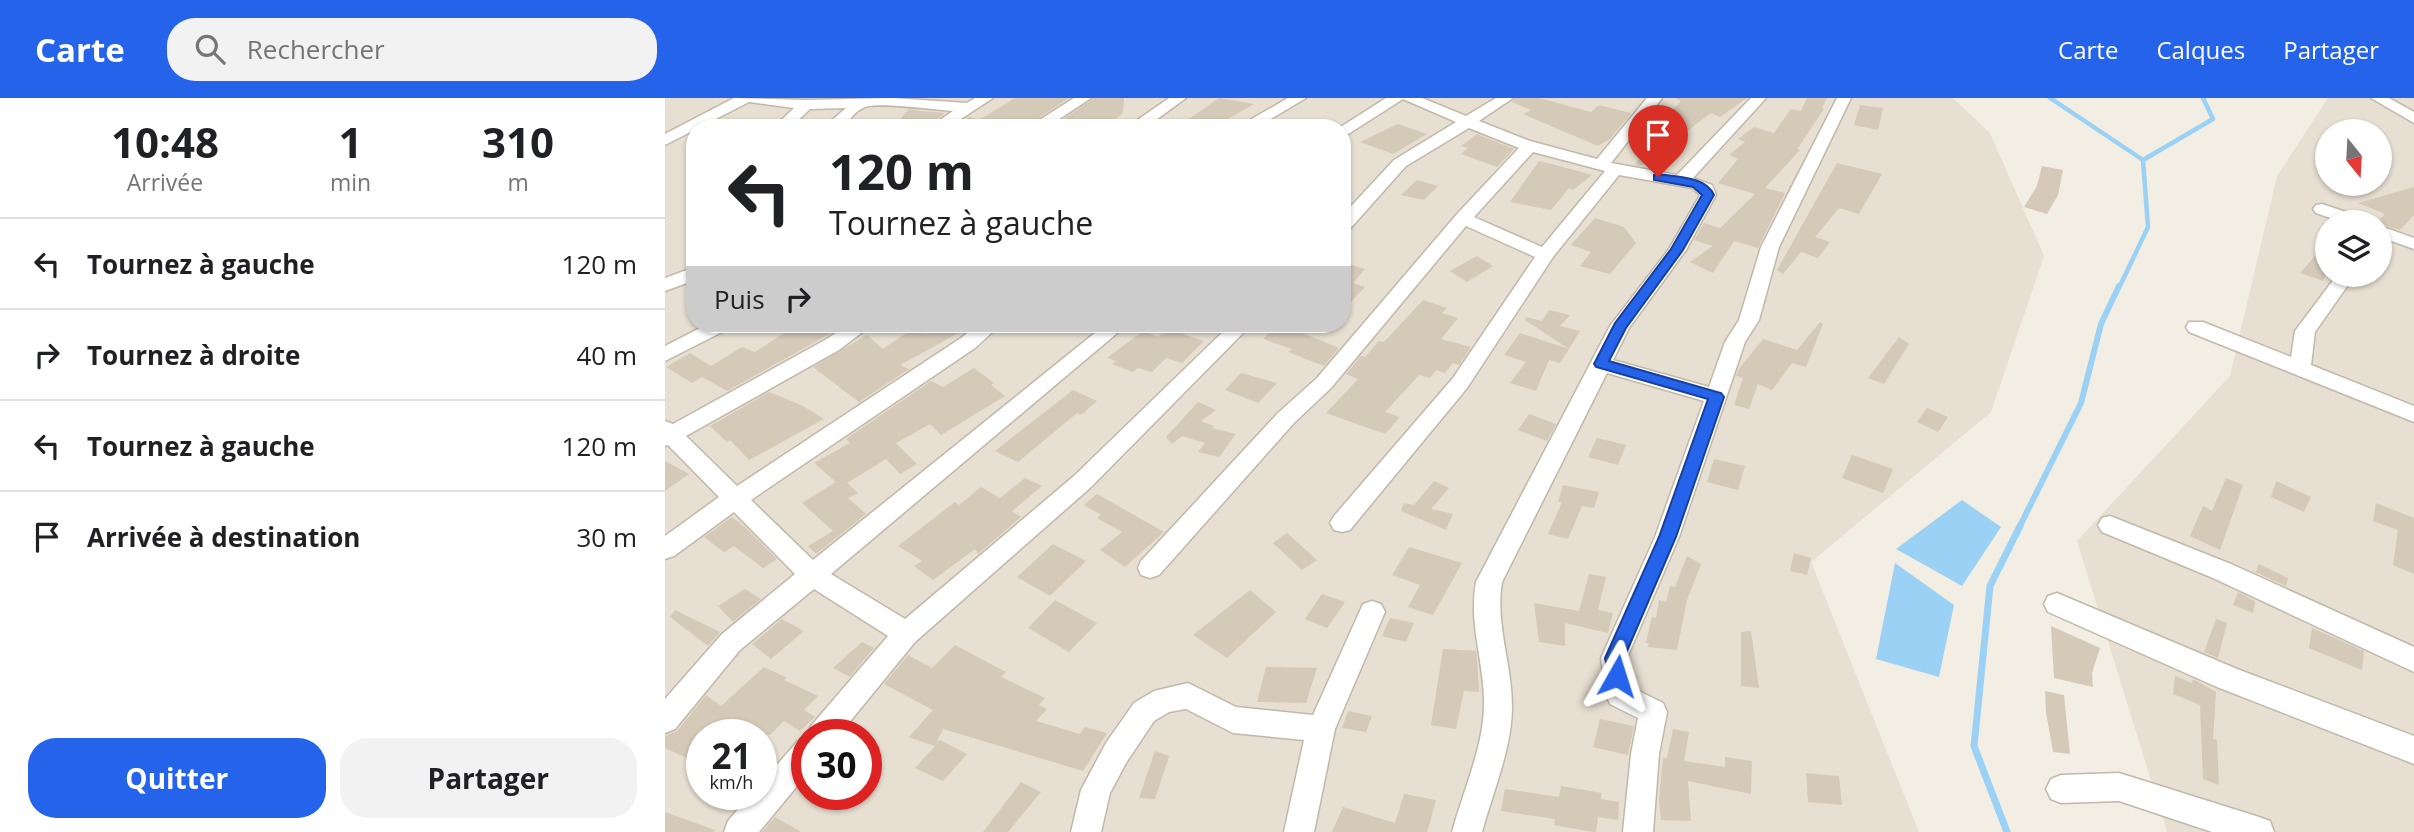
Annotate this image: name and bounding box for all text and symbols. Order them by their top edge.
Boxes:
search box [167,18,657,81]
text: Carte [35,27,125,72]
icon: search [191,30,229,68]
text: Rechercher [247,31,385,67]
text: Carte [2058,33,2118,66]
text: Calques [2156,33,2245,66]
text: Partager [2283,33,2379,66]
pin [1628,105,1688,177]
text: 10:48 [111,113,219,170]
text: 1 [338,113,363,170]
text: 310 [482,113,554,170]
icon: arrive [1639,116,1677,154]
north arrow [2315,119,2392,196]
map controls [2315,119,2392,287]
text: 120 m [829,138,974,204]
icon: left [714,147,805,238]
text: Arrivée [127,166,203,198]
text: min [330,166,371,198]
text: m [507,166,529,198]
text: Tournez à gauche [829,201,1093,244]
button: layers [2315,210,2392,287]
icon: left [28,245,66,283]
text: Tournez à gauche [87,246,315,282]
text: 120 m [562,246,637,282]
icon: right [779,280,817,318]
text: Puis [714,281,765,317]
icon: right [28,336,66,374]
text: Tournez à droite [87,337,300,373]
text: 40 m [576,337,637,373]
icon: left [28,427,66,465]
text: Tournez à gauche [87,428,315,464]
text: 120 m [562,428,637,464]
icon: arrive [28,518,66,556]
text: Arrivée à destination [87,519,360,555]
text: 30 m [576,519,637,555]
position arrow [1580,639,1654,713]
speed limit sign: 30 [791,719,882,810]
text: 21 [711,732,752,779]
button: Quitter [28,738,326,818]
button: Partager [340,738,637,818]
text: km/h [710,770,753,794]

